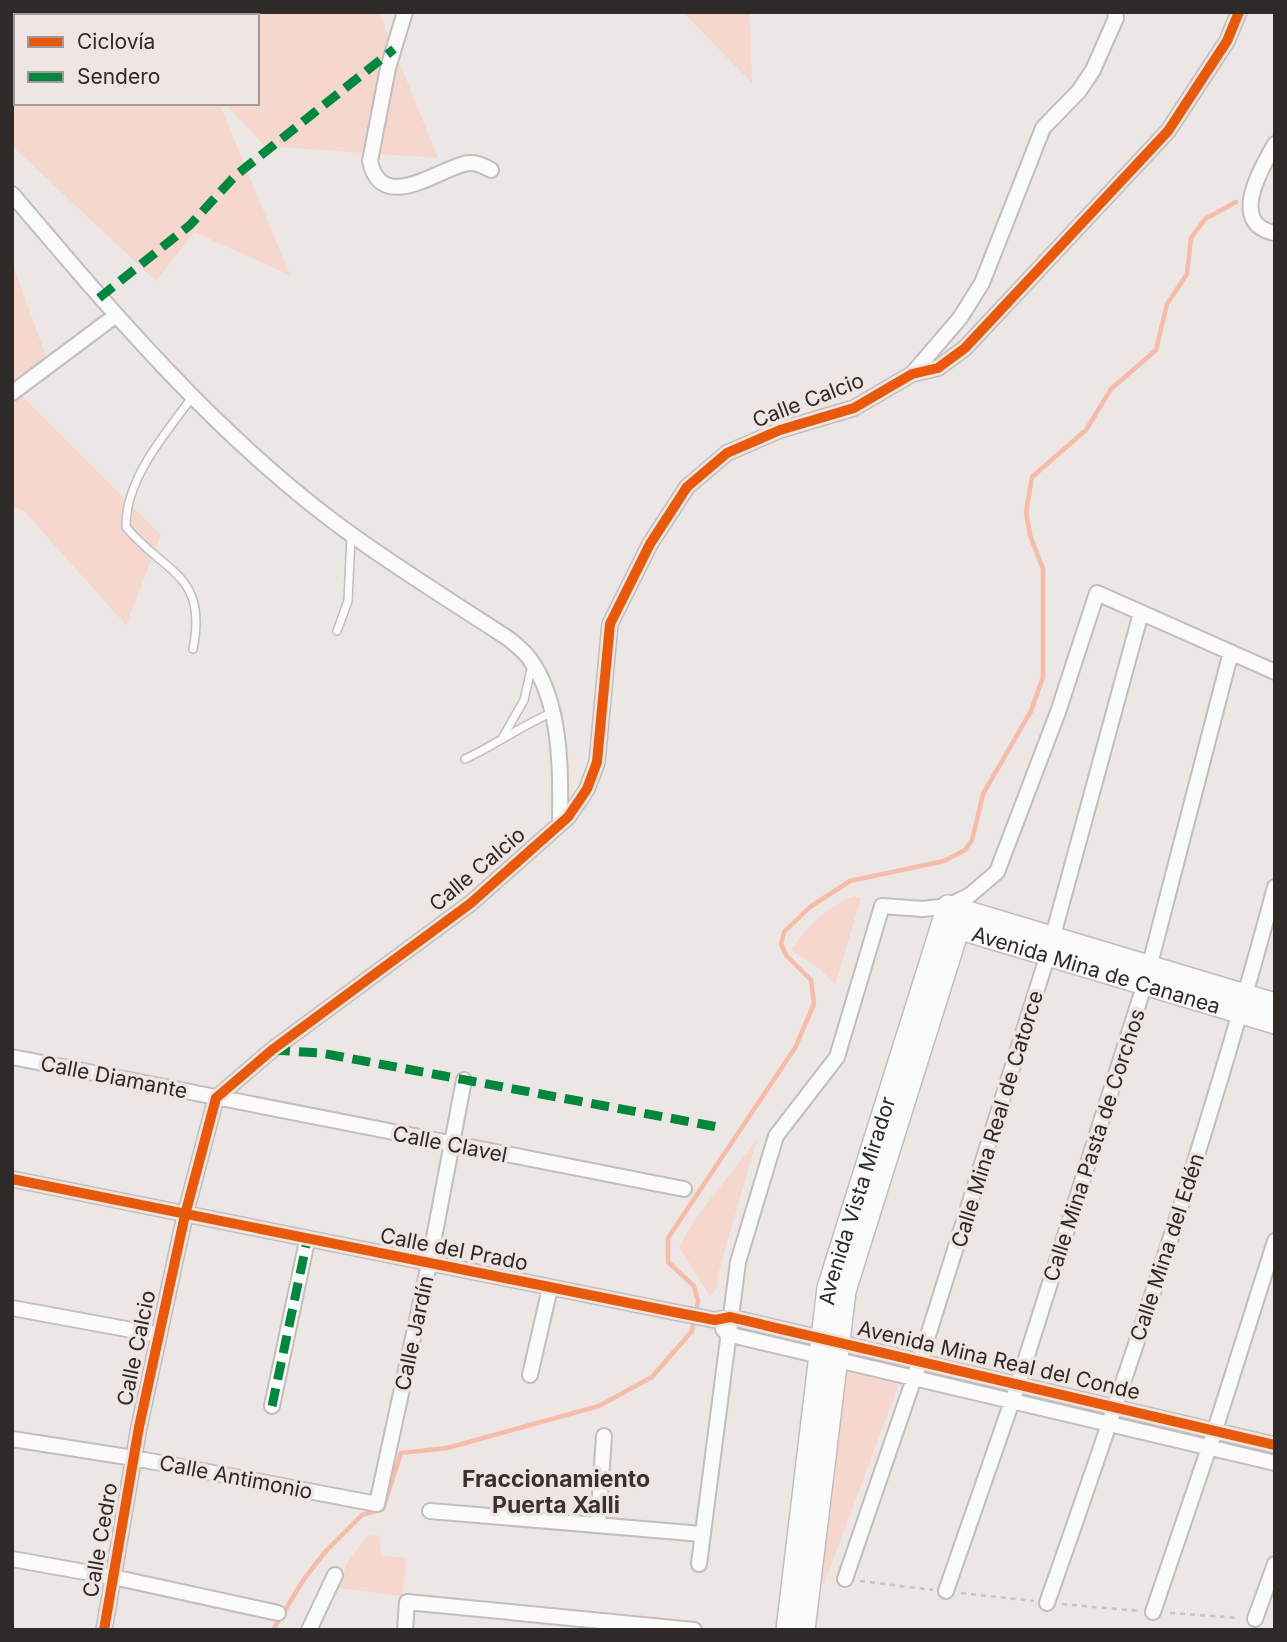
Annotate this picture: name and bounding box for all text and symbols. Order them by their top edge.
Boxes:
legend [14,14,259,105]
text: Ciclovía [77,29,155,54]
text: Sendero [77,64,160,89]
street label: Calle Calcio [749,367,867,433]
street label: Calle Calcio [424,822,530,916]
street label: Avenida Mina de Cananea [969,921,1224,1019]
street label: Calle Mina Real de Catorce [946,988,1048,1250]
street label: Calle Mina Pasta de Corchos [1038,1006,1150,1284]
street label: Calle Diamante [38,1051,190,1103]
street label: Avenida Vista Mirador [814,1093,900,1306]
street label: Calle Clavel [391,1121,509,1167]
street label: Calle Mina del Edén [1125,1150,1209,1344]
street label: Calle del Prado [378,1222,530,1276]
street label: Calle Jardín [390,1273,438,1393]
street label: Calle Calcio [112,1288,160,1408]
street label: Avenida Mina Real del Conde [855,1315,1143,1405]
street label: Calle Antimonio [157,1450,315,1504]
district label: Fraccionamiento Puerta Xalli [462,1465,650,1519]
street label: Calle Cedro [78,1481,122,1599]

